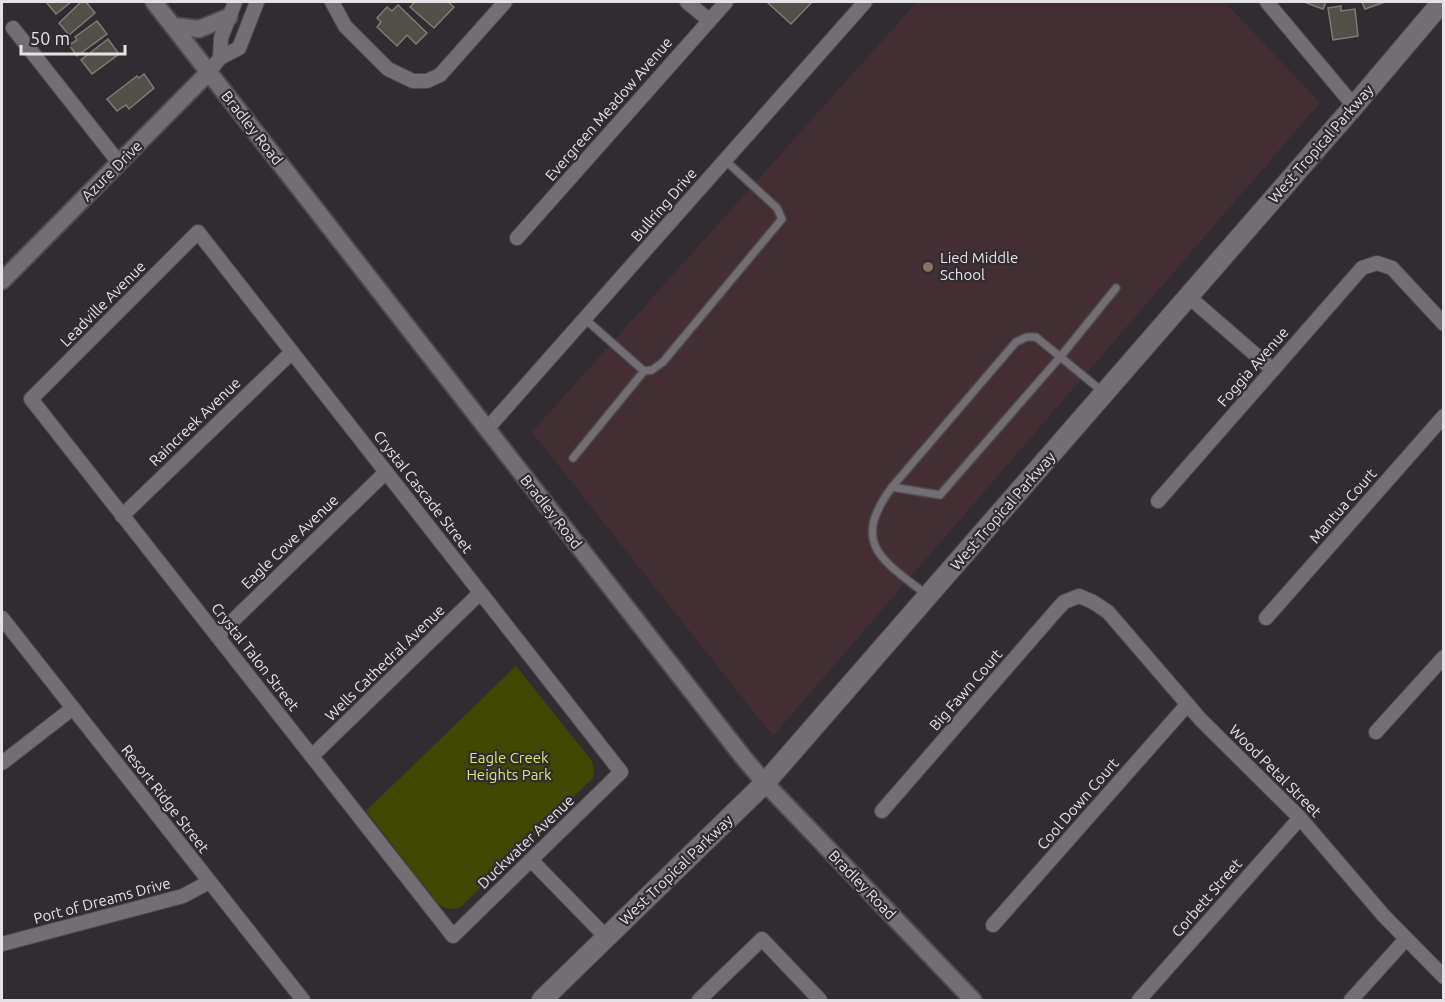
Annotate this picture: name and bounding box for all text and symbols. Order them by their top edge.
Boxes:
scale bar [21,18,124,56]
text: 50 m [30,28,70,48]
street label: Evergreen Meadow Avenue [542,33,676,184]
street label: West Tropical Parkway [1265,81,1377,206]
street label: Bradley Road [218,87,287,168]
street label: Azure Drive [78,137,145,204]
street label: Bullring Drive [627,165,700,245]
place label: Lied Middle School [940,249,1018,283]
street label: Leadville Avenue [57,258,149,350]
marker: Lied Middle School [921,260,935,274]
street label: Foggia Avenue [1214,324,1292,410]
street label: Raincreek Avenue [146,374,244,469]
street label: Crystal Cascade Street [370,427,476,556]
street label: West Tropical Parkway [947,448,1059,573]
street label: Mantua Court [1306,465,1380,546]
street label: Bradley Road [517,471,586,552]
street label: Eagle Cove Avenue [238,491,342,592]
street label: Crystal Talon Street [208,599,303,714]
street label: Wells Cathedral Avenue [321,601,448,724]
street label: Big Fawn Court [926,646,1006,734]
street label: Wood Petal Street [1226,721,1325,820]
street label: Resort Ridge Street [118,741,213,856]
park label: Eagle Creek Heights Park [466,749,552,783]
street label: Cool Down Court [1033,755,1122,853]
street label: Duckwater Avenue [474,791,577,892]
street label: West Tropical Parkway [615,811,736,928]
street label: Bradley Road [825,847,899,923]
street label: Corbett Street [1168,855,1245,940]
street label: Port of Dreams Drive [32,874,172,927]

